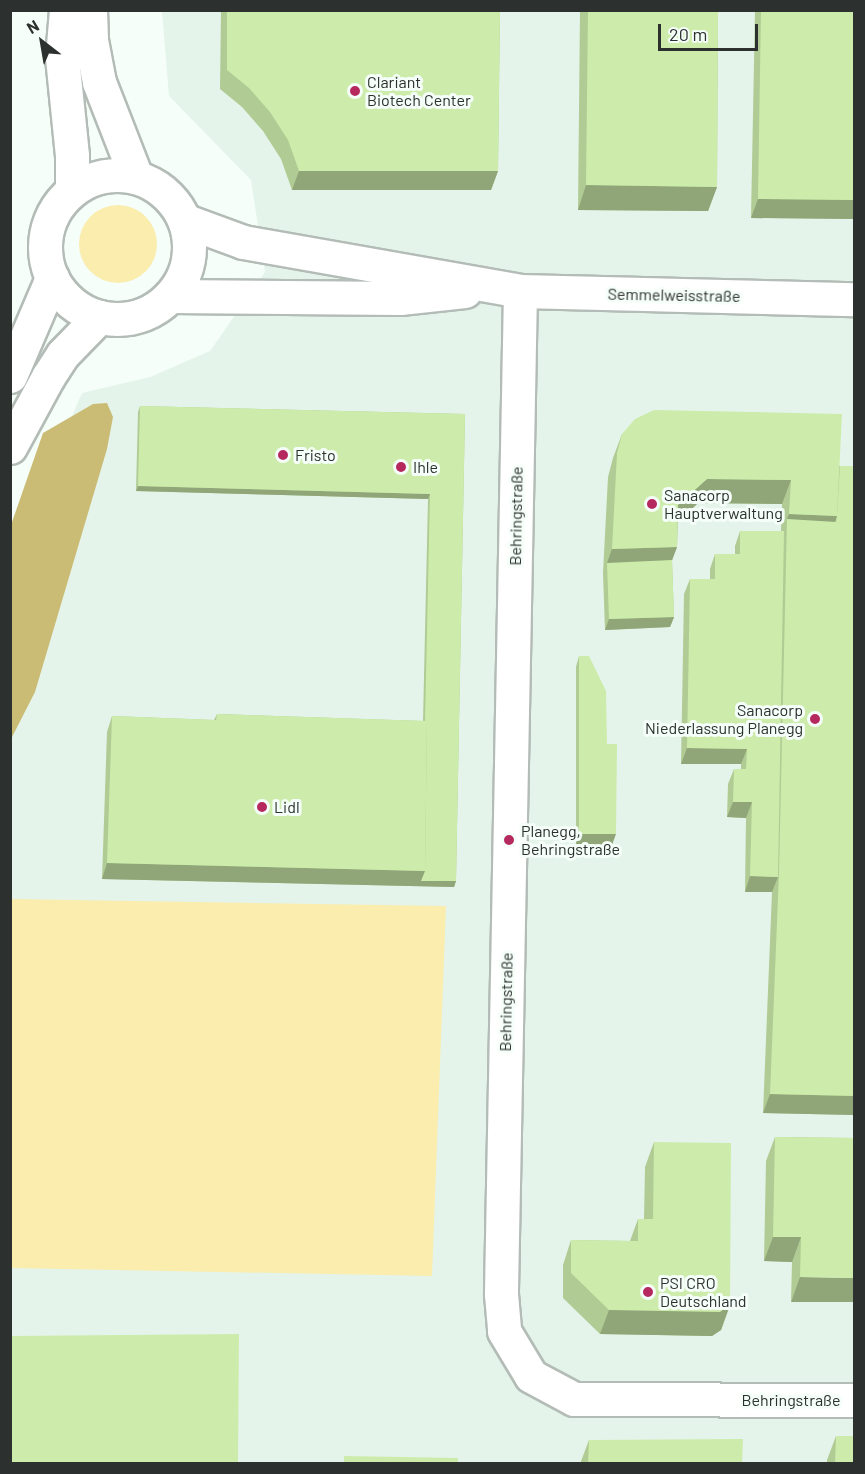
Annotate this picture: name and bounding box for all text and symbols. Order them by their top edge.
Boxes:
north arrow [12,12,72,72]
scale bar [661,12,762,50]
text: N [23,15,42,37]
text: 20 m [669,23,707,45]
place label: Clariant Biotech Center [367,72,471,110]
marker: Clariant Biotech Center [348,84,362,98]
street label: Semmelweisstraße [608,284,740,306]
place label: Fristo [295,445,336,465]
marker: Fristo [276,448,290,462]
place label: Ihle [413,457,438,477]
marker: Ihle [394,460,408,474]
street label: Behringstraße [506,466,526,566]
place label: Sanacorp Hauptverwaltung [664,485,783,523]
marker: Sanacorp Hauptverwaltung [645,497,659,511]
place label: Sanacorp Niederlassung Planegg [645,700,803,738]
marker: Sanacorp Niederlassung Planegg [808,712,822,726]
place label: Lidl [274,797,300,817]
marker: Lidl [255,800,269,814]
place label: Planegg, Behringstraße [521,821,620,859]
marker: Planegg, Behringstraße [502,833,516,847]
street label: Behringstraße [496,952,516,1052]
place label: PSI CRO Deutschland [660,1273,747,1311]
marker: PSI CRO Deutschland [641,1285,655,1299]
street label: Behringstraße [741,1390,841,1410]

